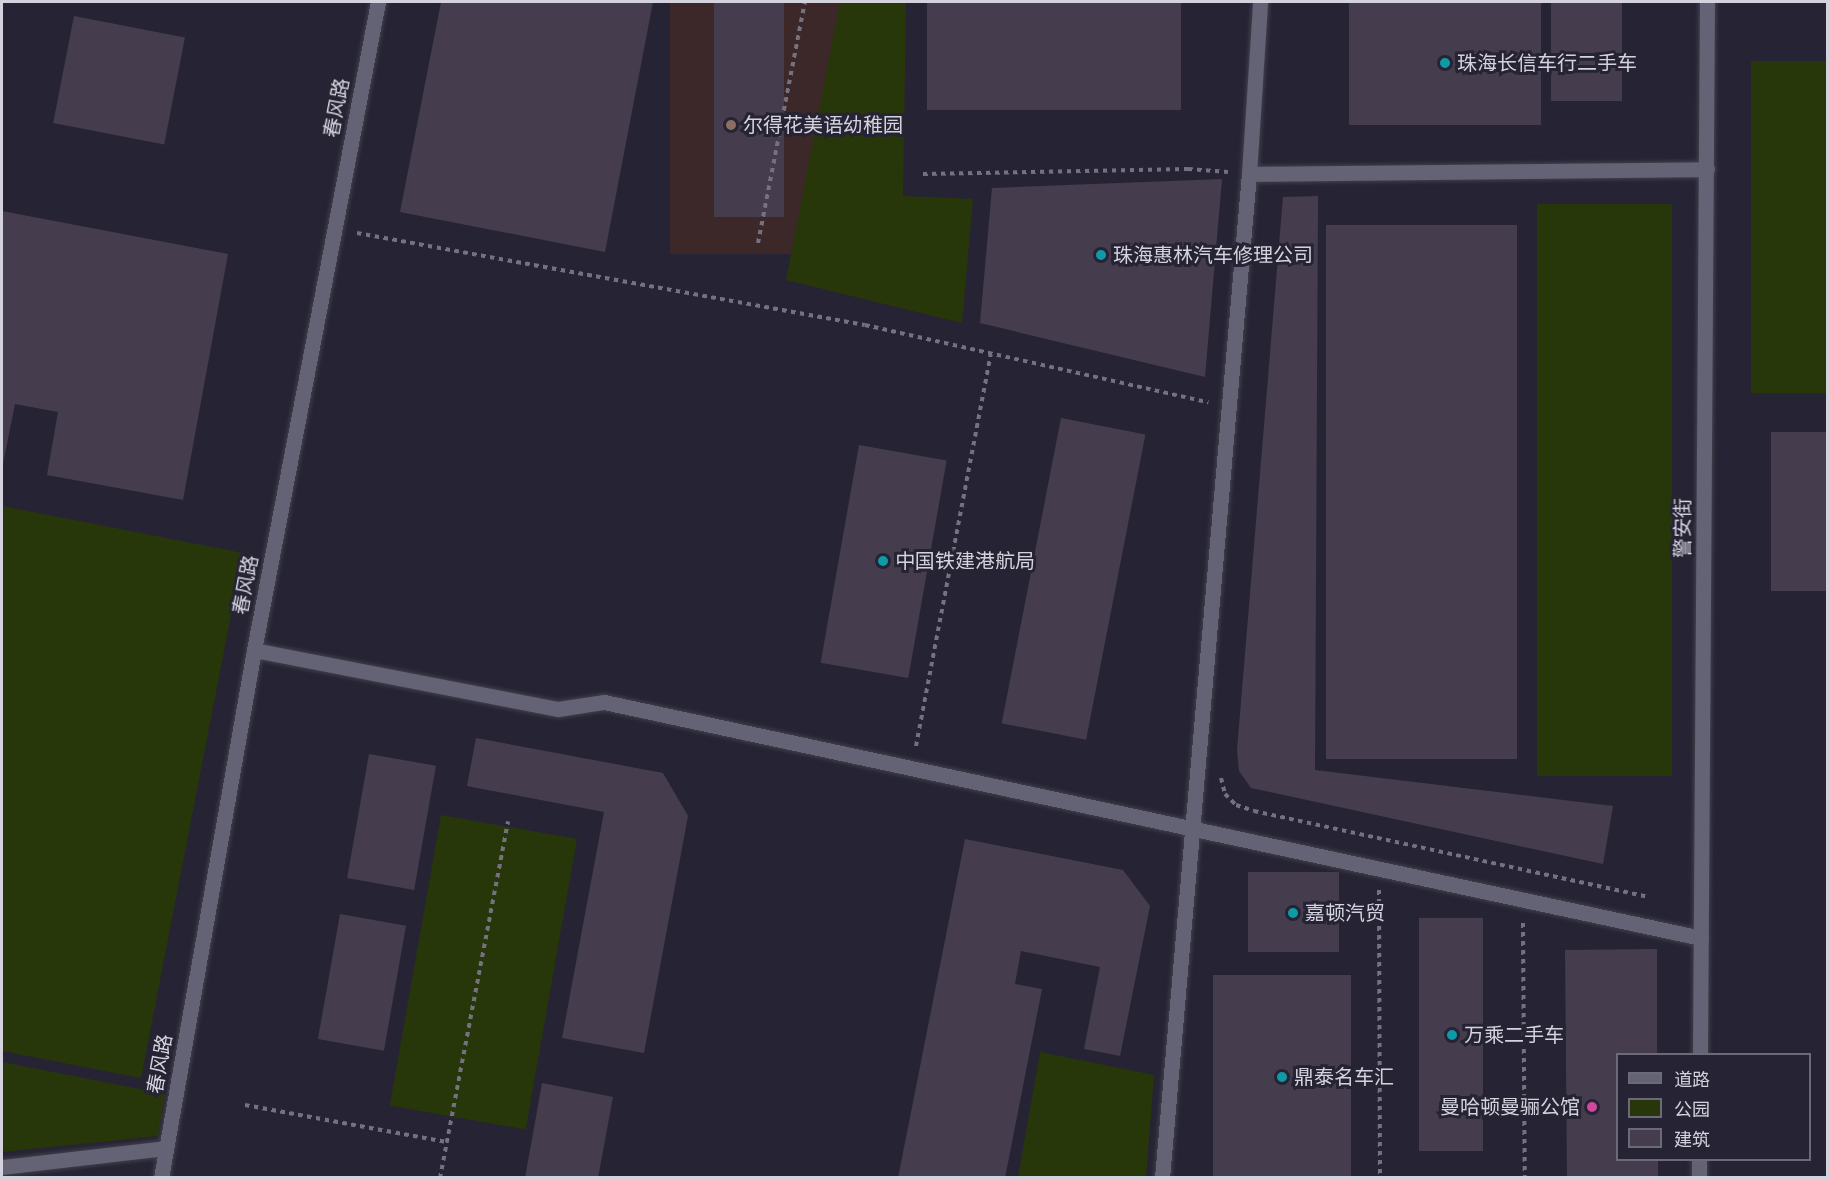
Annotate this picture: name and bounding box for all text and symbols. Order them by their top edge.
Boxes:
place label: 珠海长信车行二手车 [1457,51,1637,75]
marker: 珠海长信车行二手车 [1438,56,1452,70]
street label: 春风路 [319,76,355,140]
place label: 尔得花美语幼稚园 [743,113,903,137]
marker: 尔得花美语幼稚园 [724,118,738,132]
place label: 珠海惠林汽车修理公司 [1113,243,1313,267]
marker: 珠海惠林汽车修理公司 [1094,248,1108,262]
street label: 警安街 [1671,498,1695,558]
place label: 中国铁建港航局 [895,549,1035,573]
street label: 春风路 [228,553,264,617]
marker: 中国铁建港航局 [876,554,890,568]
place label: 嘉顿汽贸 [1305,901,1385,925]
marker: 嘉顿汽贸 [1286,906,1300,920]
place label: 万乘二手车 [1464,1023,1564,1047]
marker: 万乘二手车 [1445,1028,1459,1042]
street label: 春风路 [143,1032,177,1096]
legend [1616,1053,1811,1161]
place label: 鼎泰名车汇 [1294,1065,1394,1089]
text: 道路 [1674,1069,1710,1091]
marker: 鼎泰名车汇 [1275,1070,1289,1084]
place label: 曼哈顿曼骊公馆 [1440,1095,1580,1119]
text: 公园 [1674,1099,1710,1121]
marker: 曼哈顿曼骊公馆 [1585,1100,1599,1114]
text: 建筑 [1674,1129,1710,1151]

